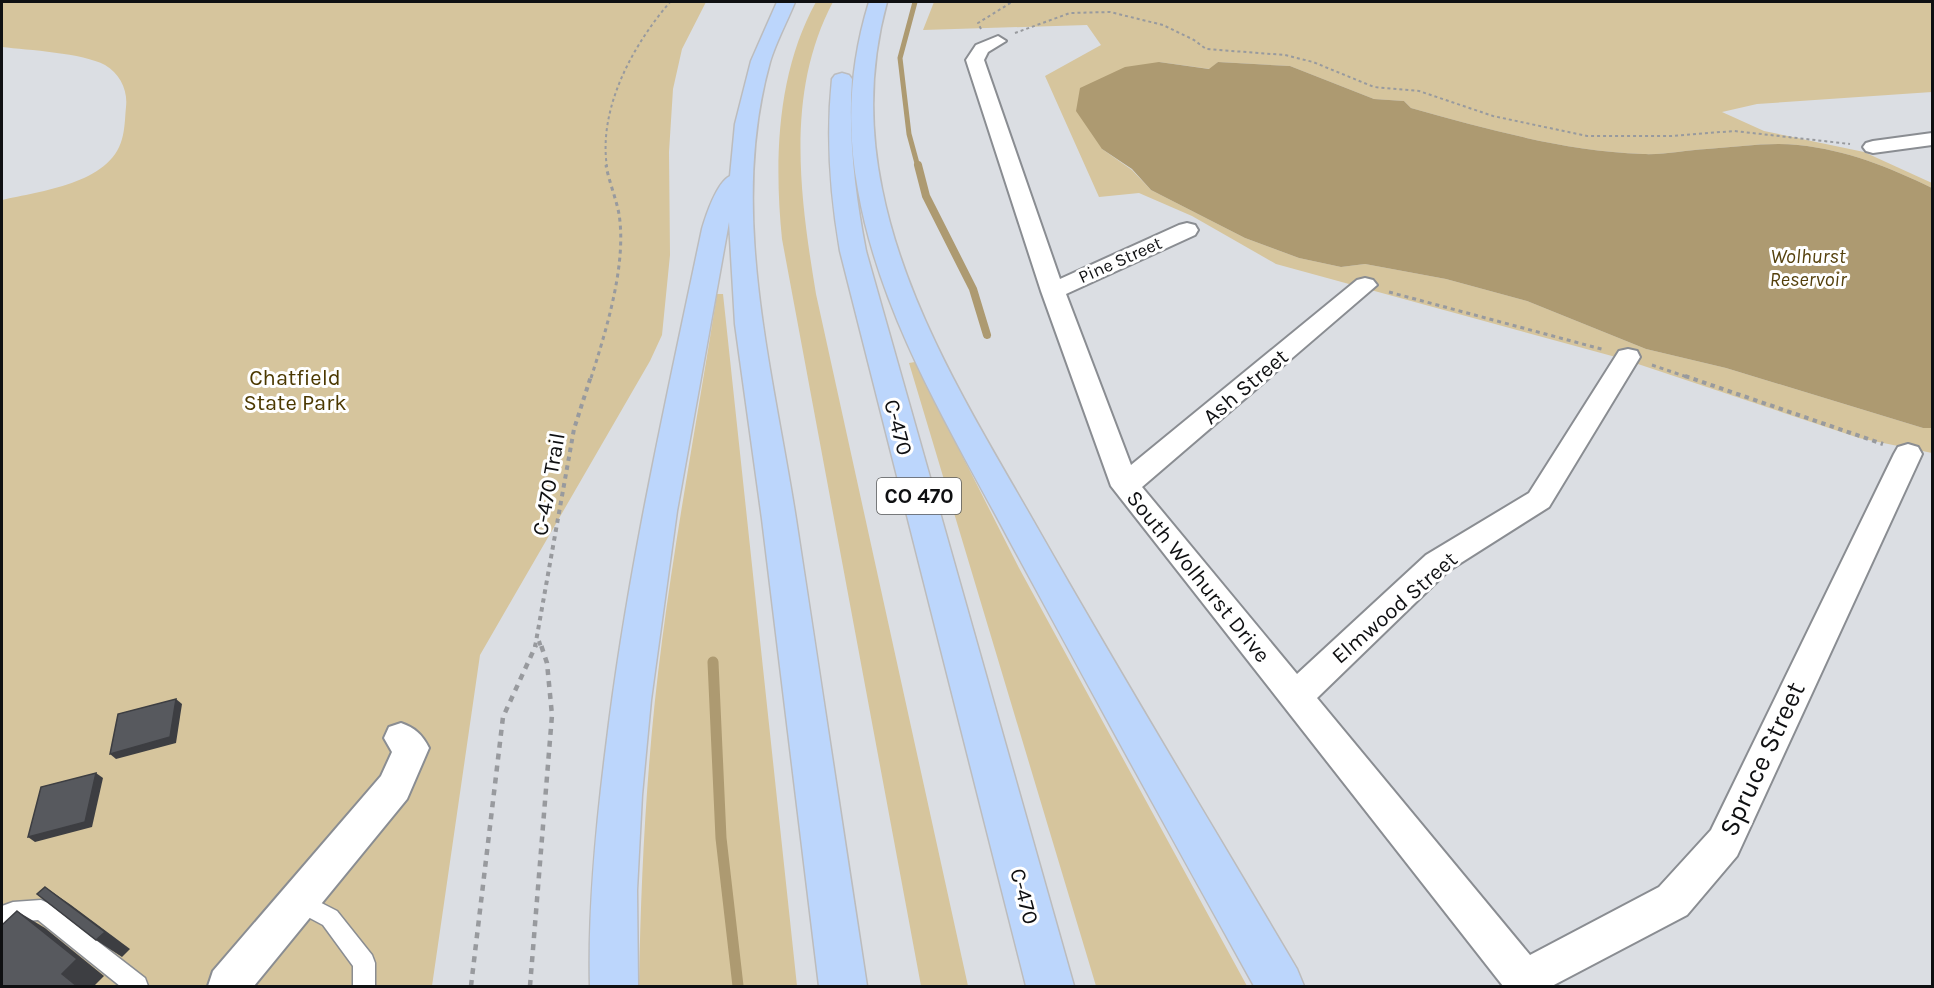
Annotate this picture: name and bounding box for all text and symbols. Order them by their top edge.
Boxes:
street label: Pine Street [1075,232,1165,288]
water label: Wolhurst Reservoir [1770,245,1848,291]
street label: Ash Street [1198,344,1293,430]
park label: Chatfield State Park [243,365,347,416]
street label: C-470 [878,396,918,458]
street label: C-470 Trail [527,431,571,538]
road number: CO 470 [877,478,961,514]
street label: South Wolhurst Drive [1121,485,1276,668]
street label: Elmwood Street [1327,546,1463,669]
street label: Spruce Street [1712,677,1812,841]
street label: C-470 [1004,865,1044,927]

